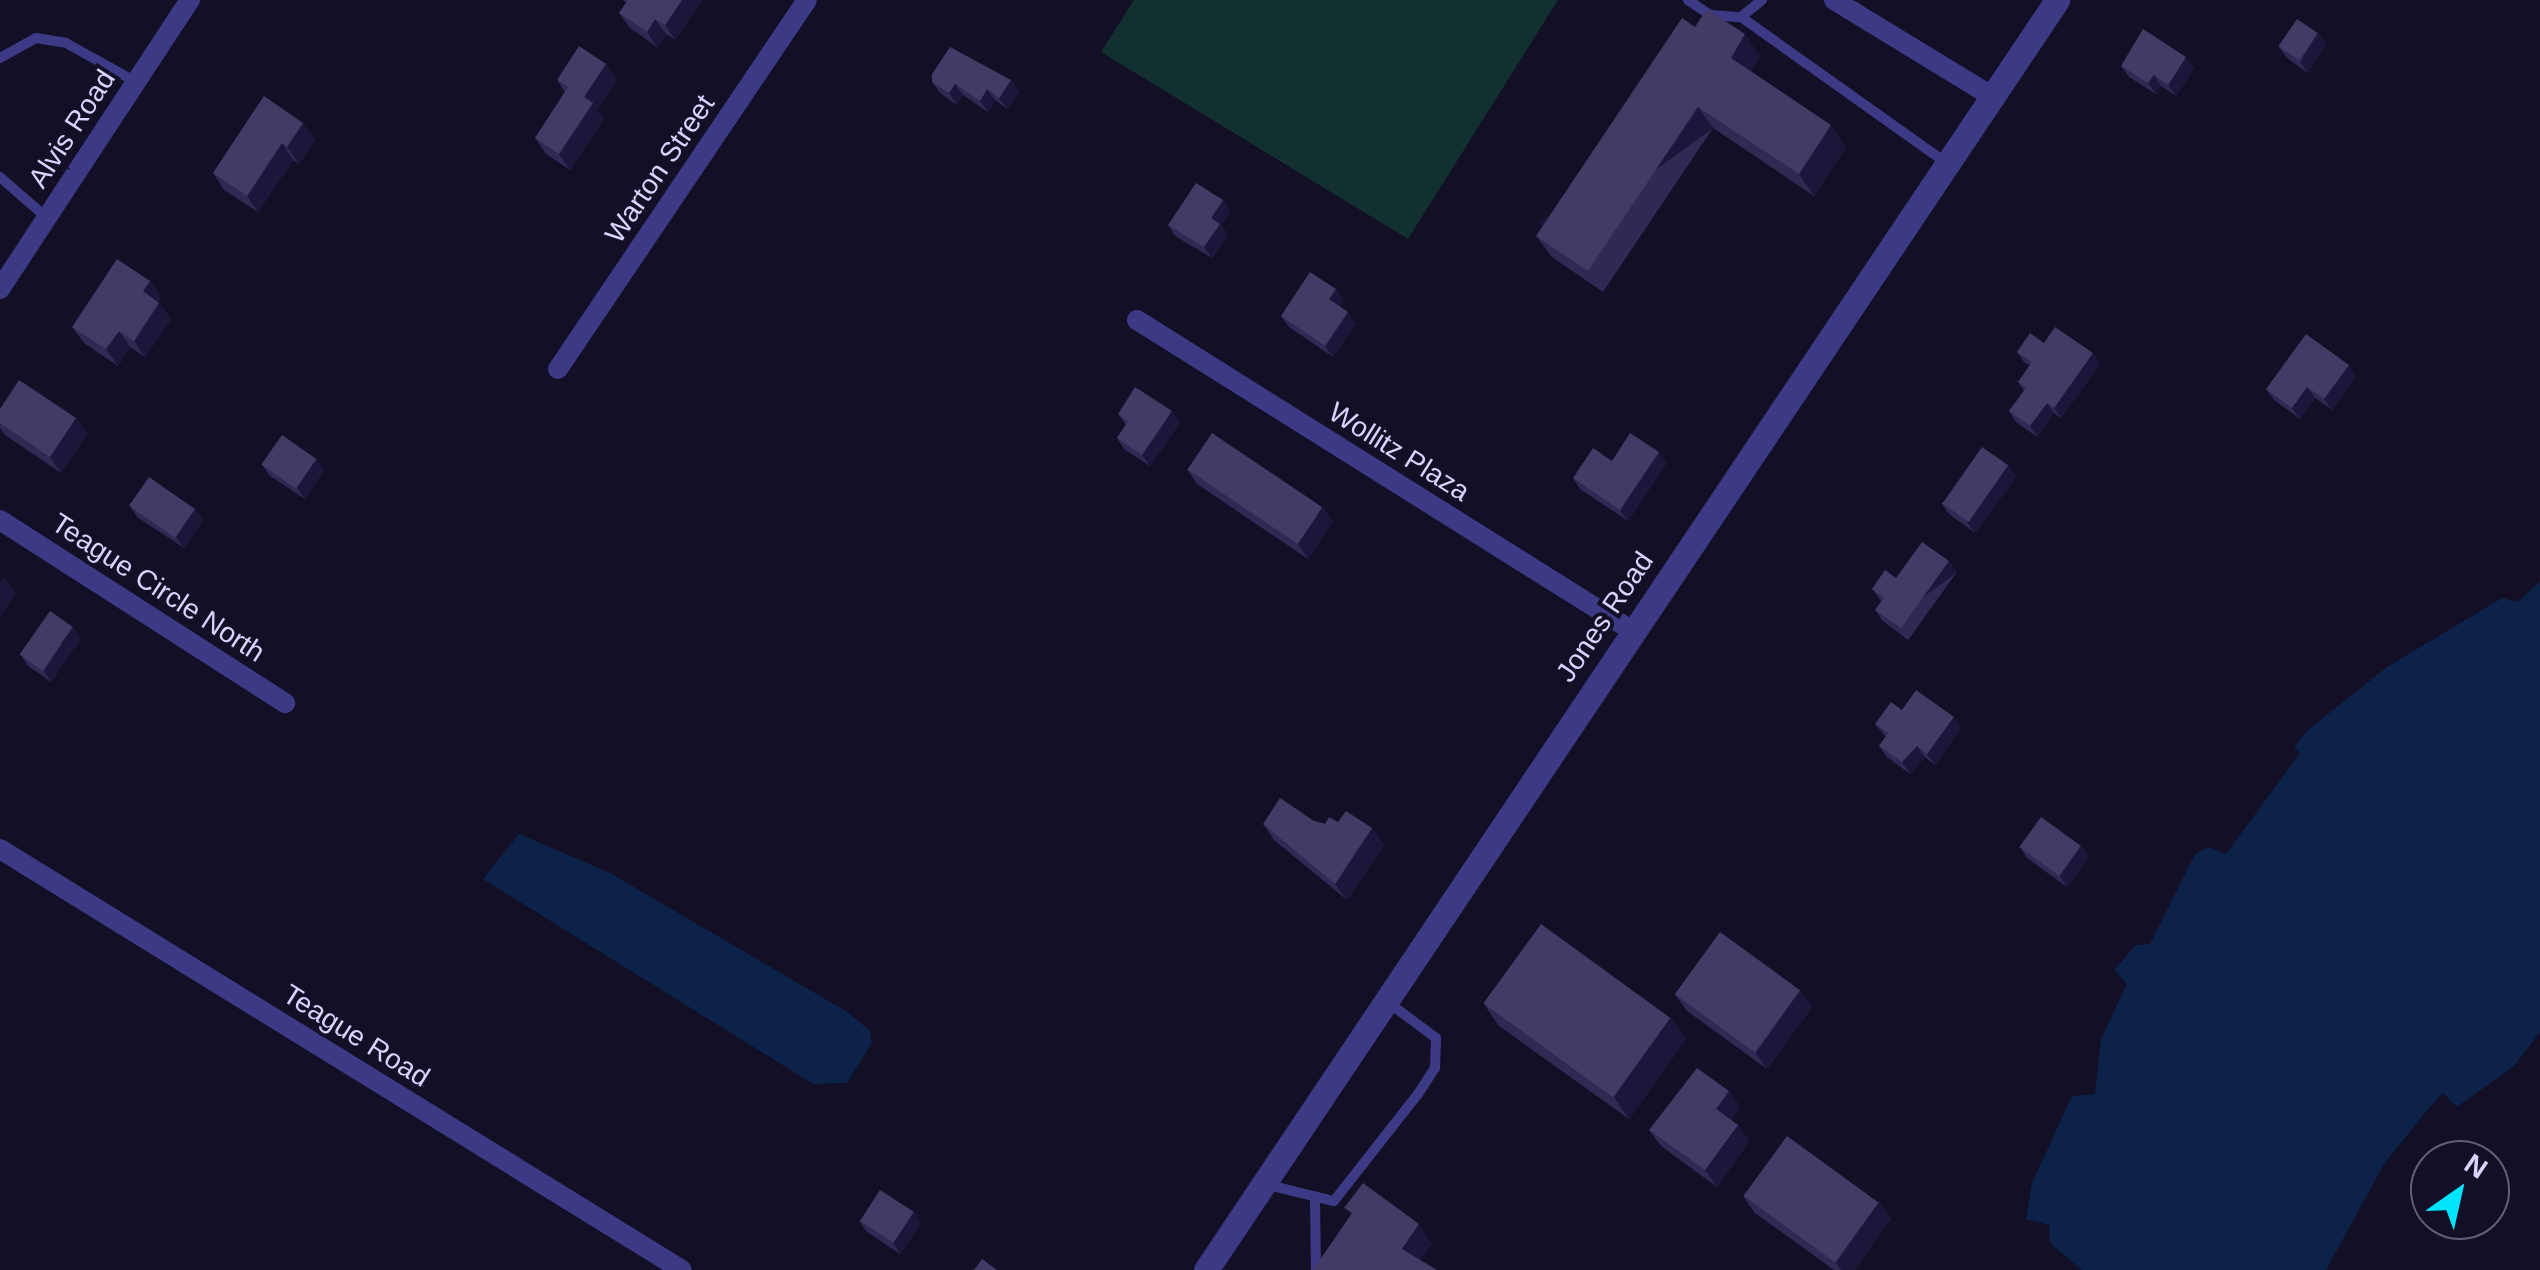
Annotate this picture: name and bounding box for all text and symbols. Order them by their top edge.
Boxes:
street label: Alvis Road [21,64,123,194]
street label: Warton Street [598,88,722,250]
street label: Wollitz Plaza [1322,395,1476,509]
street label: Teague Circle North [45,507,271,669]
street label: Jones Road [1549,546,1661,688]
street label: Teague Road [276,978,436,1094]
north arrow [2410,1140,2510,1240]
text: N [2459,1148,2493,1185]

